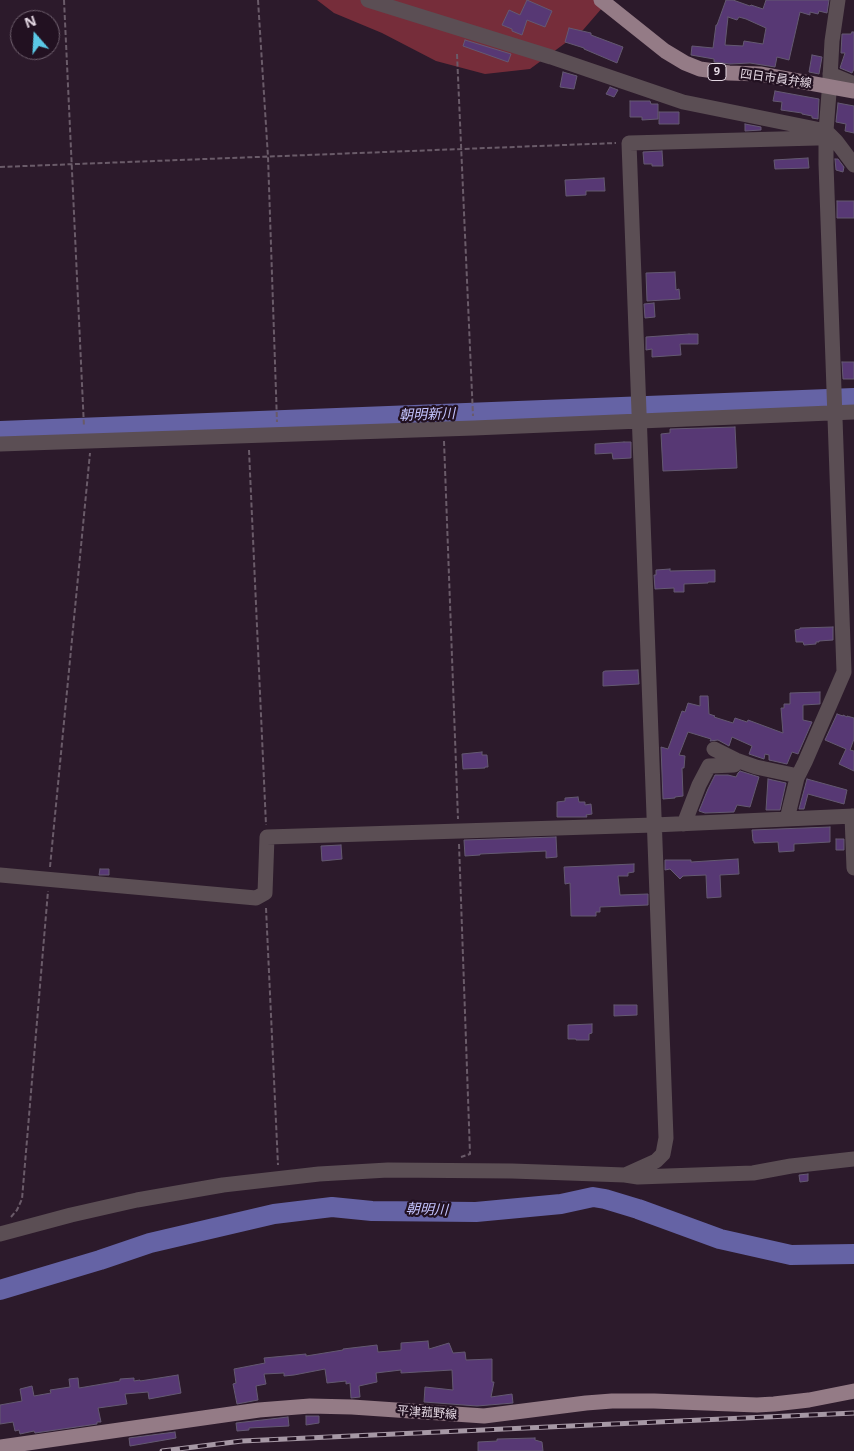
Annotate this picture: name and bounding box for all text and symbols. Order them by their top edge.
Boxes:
north arrow [10,10,60,60]
text: N [22,10,39,32]
road number: 9 [708,64,726,80]
street label: 四日市員弁線 [739,67,813,91]
water label: 朝明新川 [399,406,455,424]
water label: 朝明川 [406,1201,448,1219]
street label: 平津菰野線 [397,1404,457,1422]

